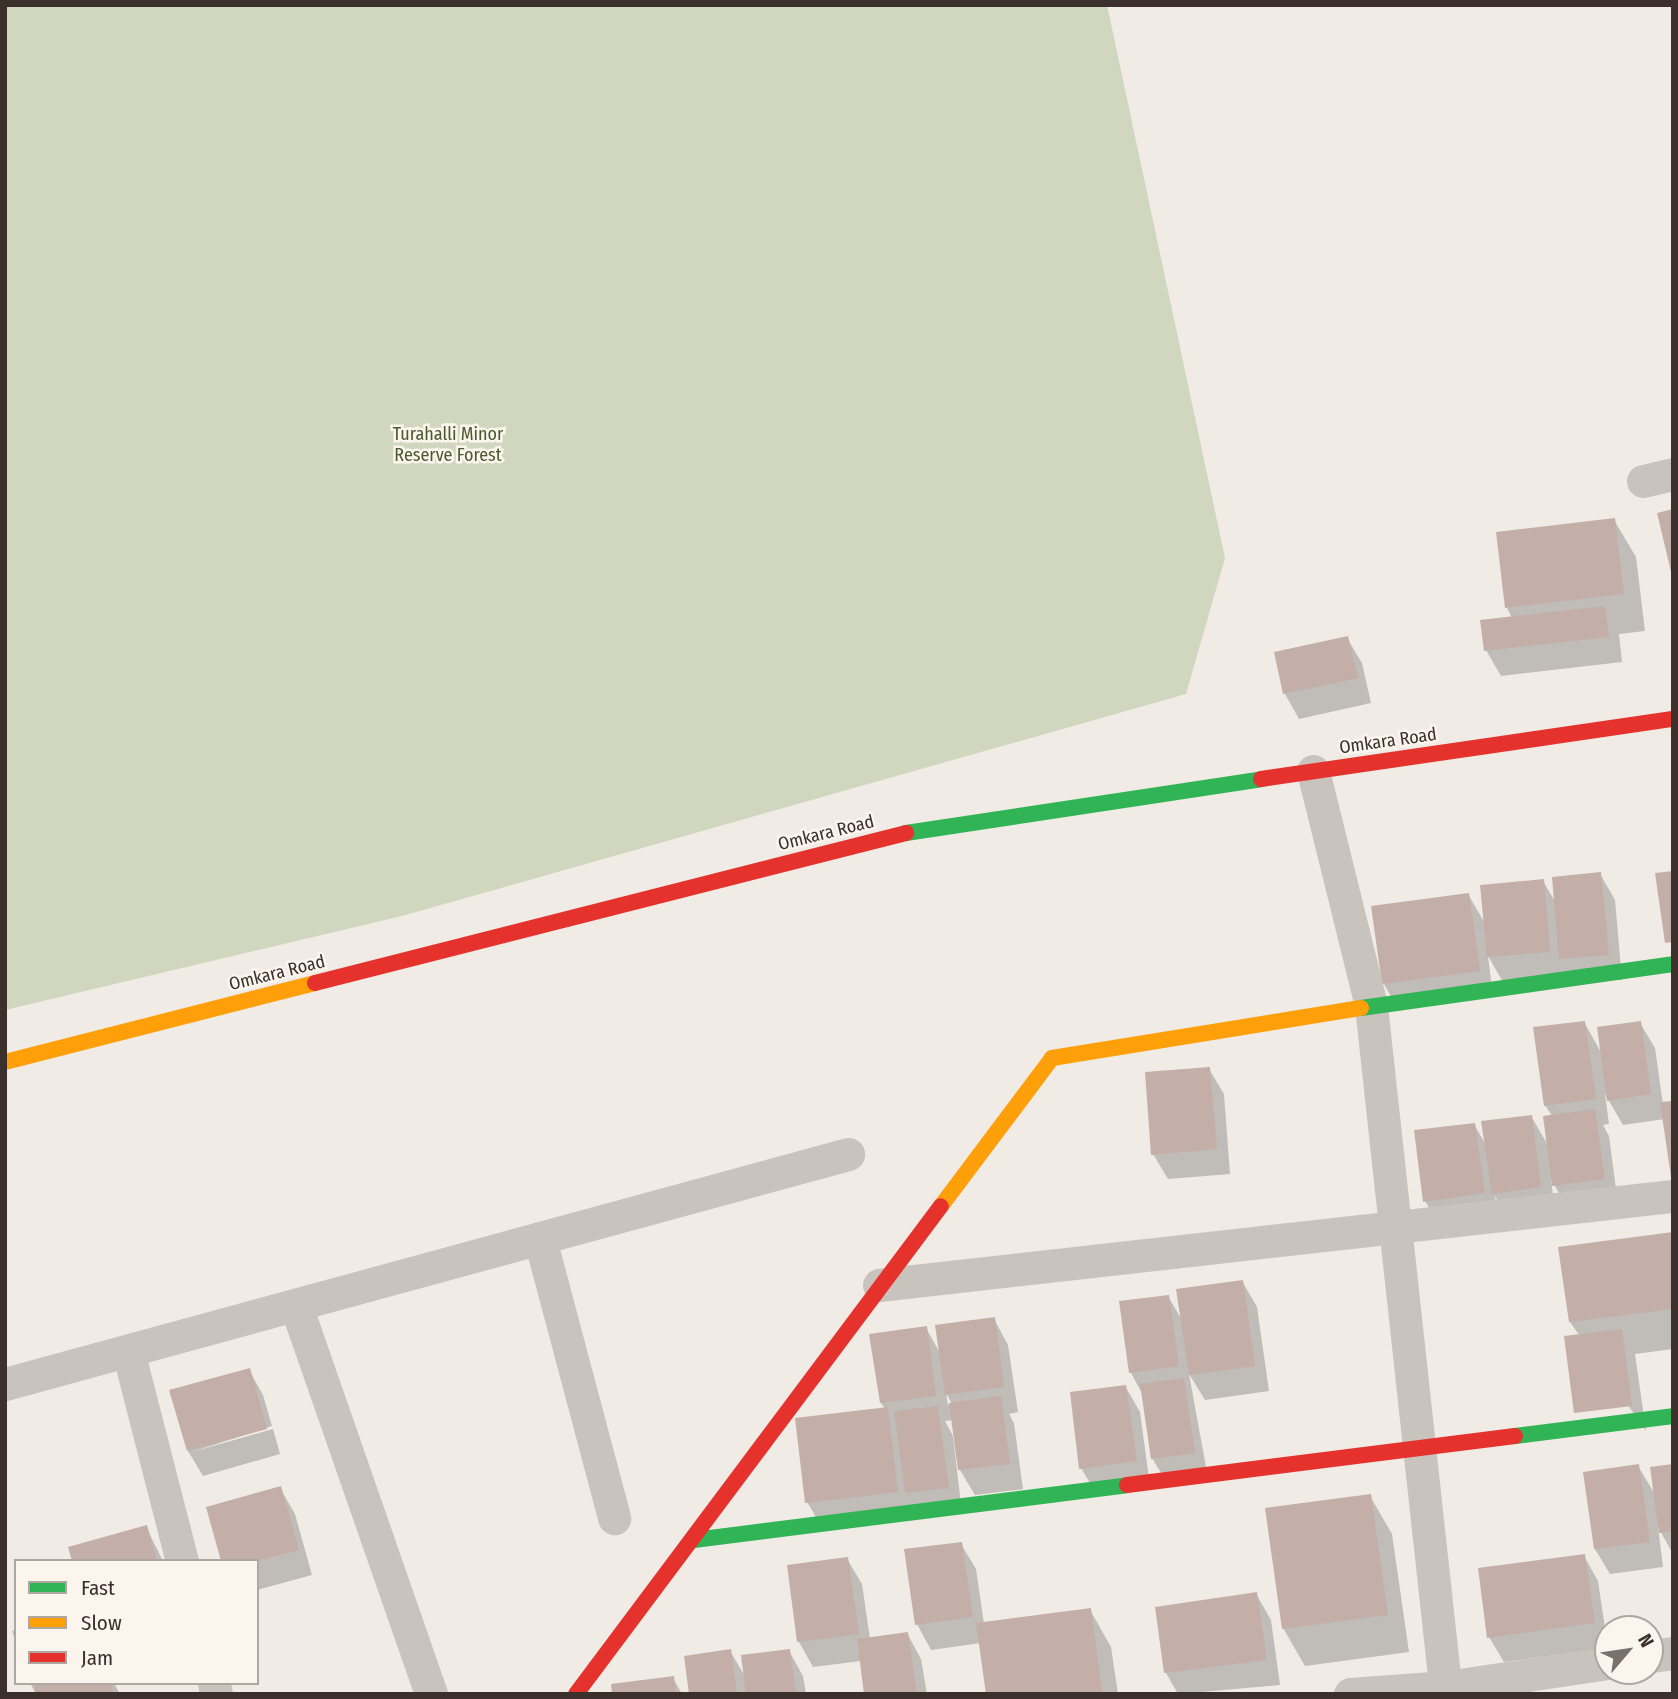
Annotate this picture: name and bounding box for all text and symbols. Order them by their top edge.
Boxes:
park label: Turahalli Minor Reserve Forest [393,424,503,466]
street label: Omkara Road [1338,723,1438,759]
street label: Omkara Road [776,811,876,855]
street label: Omkara Road [227,951,327,995]
legend [14,1559,259,1685]
text: Fast [81,1575,115,1601]
text: Slow [81,1610,122,1636]
north arrow [1594,1615,1664,1685]
text: N [1633,1630,1659,1651]
text: Jam [81,1645,113,1671]

